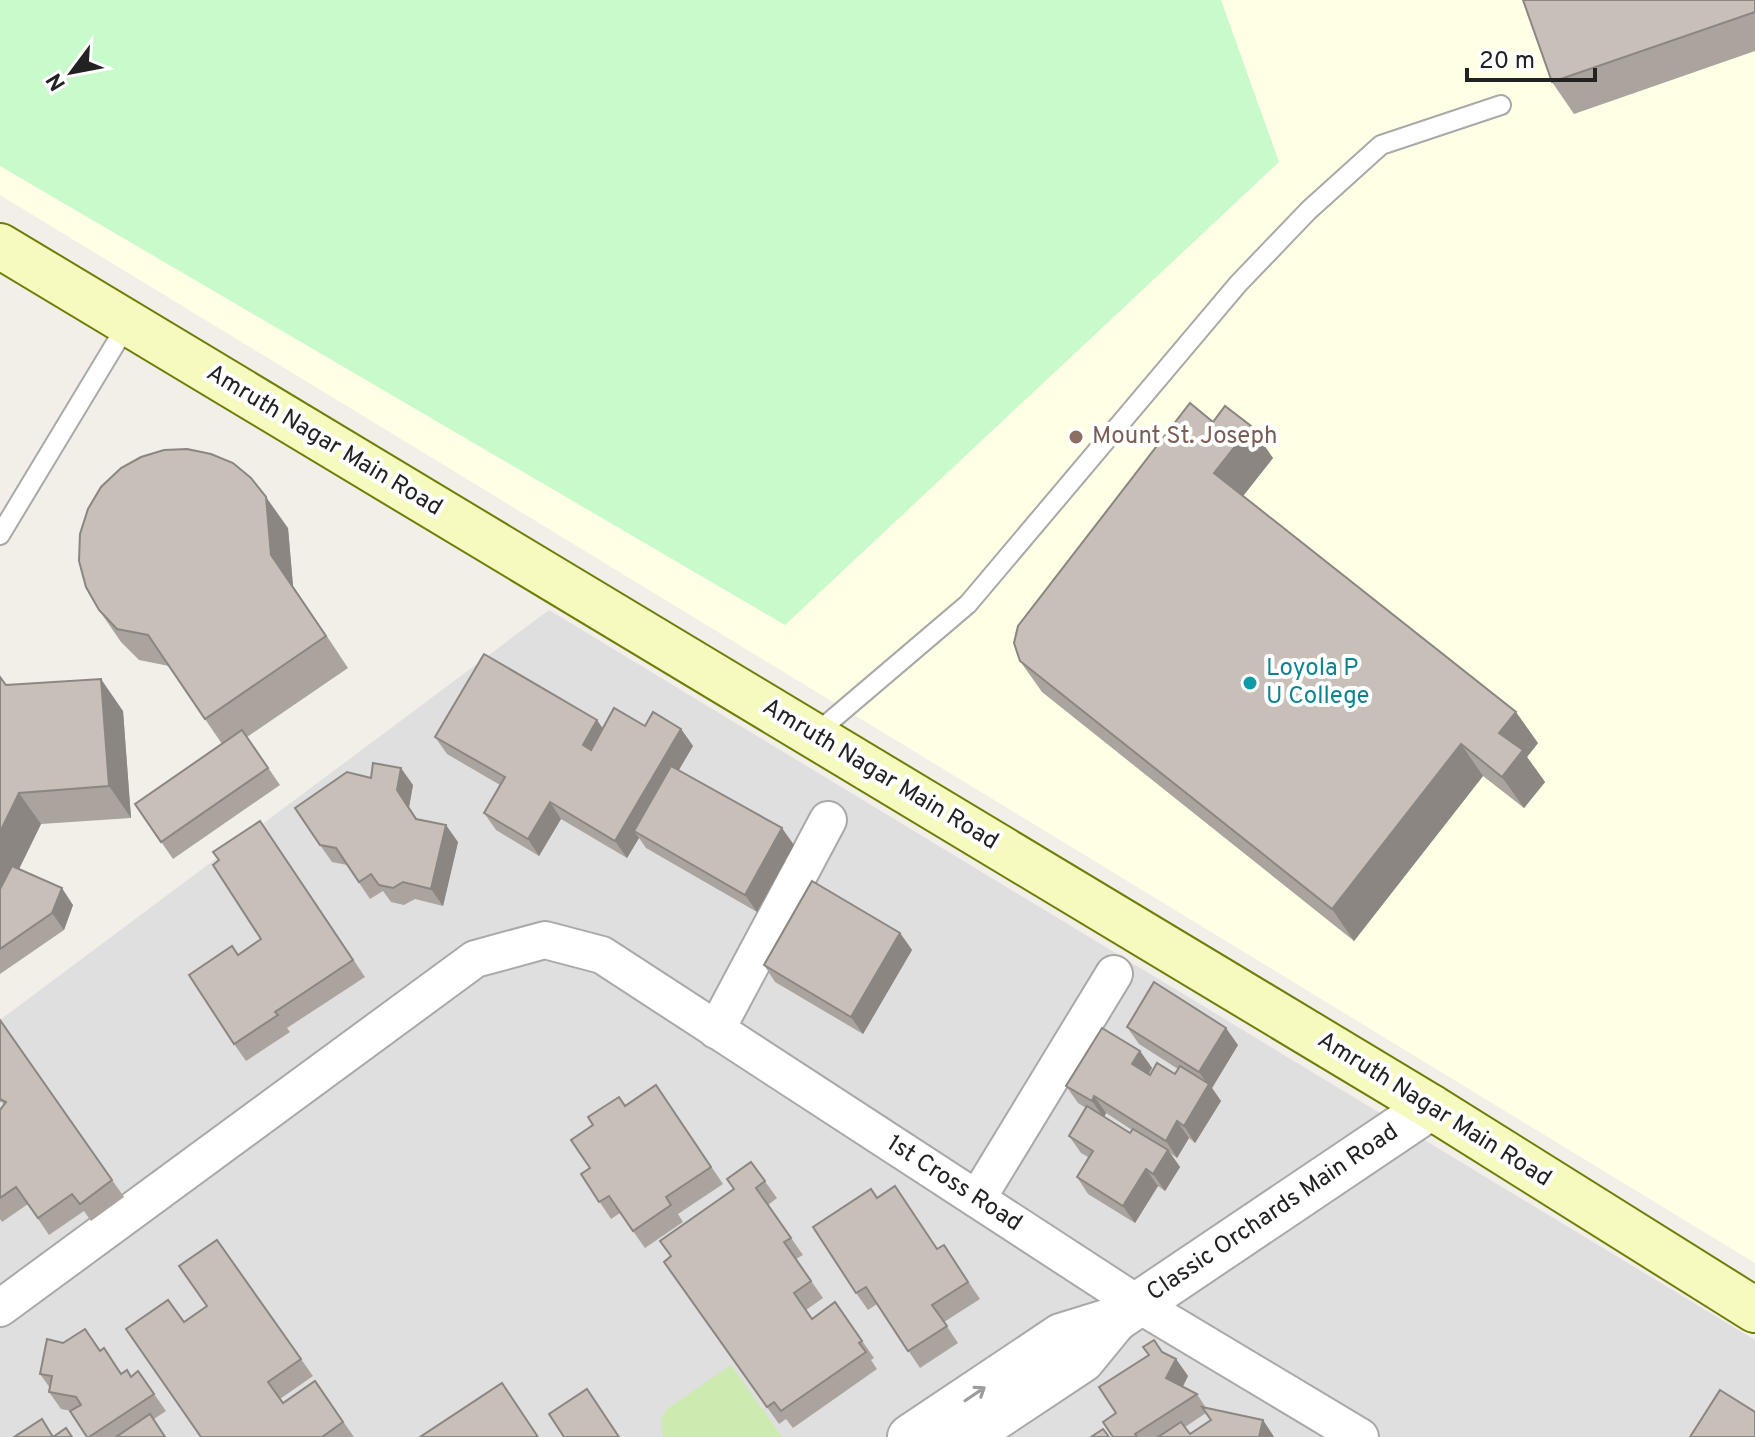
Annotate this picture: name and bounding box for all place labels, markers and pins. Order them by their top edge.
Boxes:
place label: Mount St. Joseph [1092,422,1278,452]
marker: Mount St. Joseph [1067,428,1085,446]
place label: Loyola P U College [1266,654,1369,712]
marker: Loyola P U College [1241,674,1259,692]

